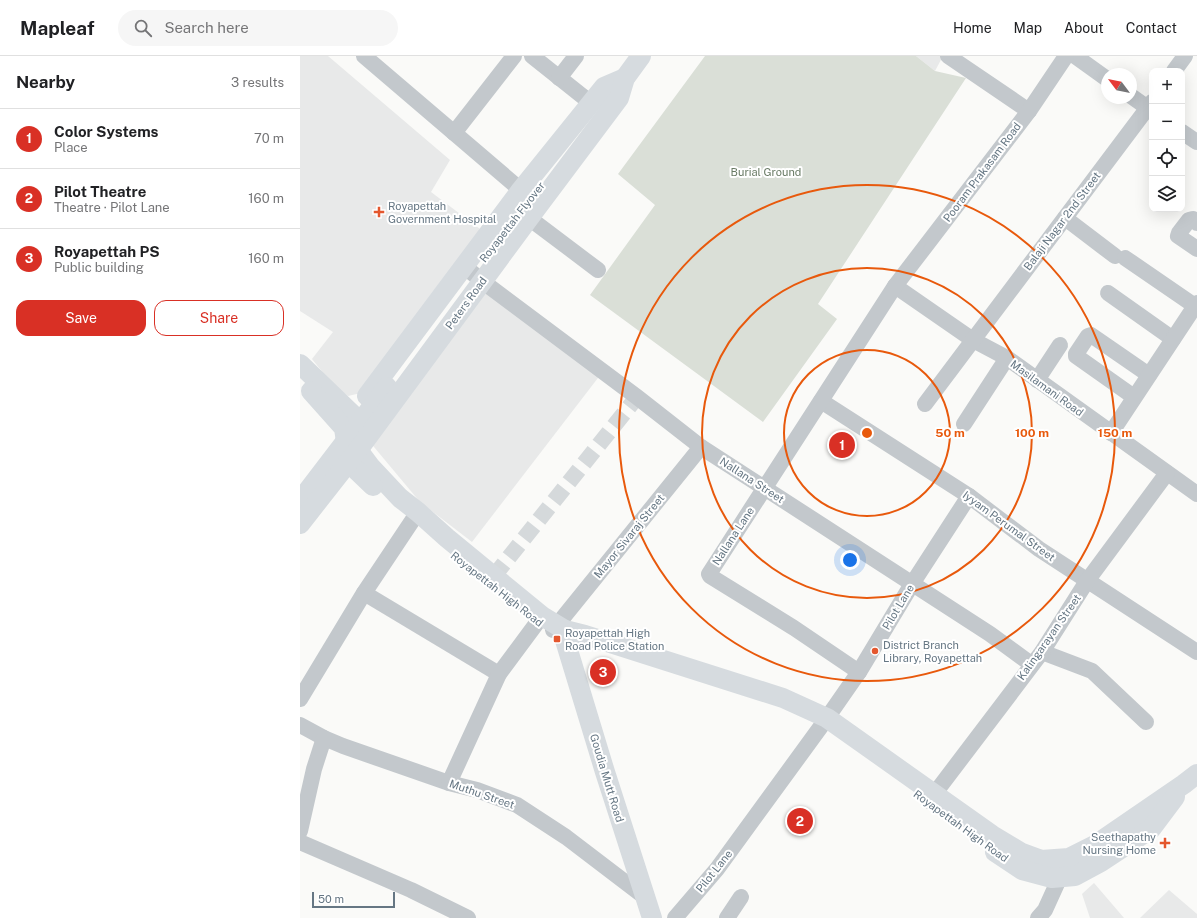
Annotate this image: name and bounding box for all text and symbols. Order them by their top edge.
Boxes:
search box [118,10,398,46]
text: Mapleaf [20,17,94,39]
icon: search [132,17,154,39]
text: Search here [164,19,249,36]
text: Home [953,20,992,36]
text: Map [1014,20,1042,36]
text: About [1064,20,1104,36]
text: Contact [1126,20,1177,36]
north arrow [1101,68,1137,104]
map controls [1149,68,1185,212]
button: + [1149,68,1185,104]
text: Nearby [16,72,75,92]
text: 3 results [231,75,284,90]
button: − [1149,104,1185,140]
street label: Pooram Prakasam Road [941,120,1023,224]
text: Color Systems [54,123,159,140]
text: 1 [26,131,32,146]
text: 70 m [254,131,284,146]
text: Place [54,140,88,155]
button: locate [1149,140,1185,176]
park label: Burial Ground [731,166,801,178]
street label: Balaji Nagar 2nd Street [1021,170,1103,272]
button: layers [1149,176,1185,212]
street label: Royapettah Flyover [477,180,547,264]
text: Pilot Theatre [54,183,146,200]
text: 2 [25,191,33,206]
text: 160 m [248,191,284,206]
text: Theatre · Pilot Lane [54,200,170,215]
place label: Royapettah Government Hospital [388,200,496,225]
marker: Royapettah Government Hospital [373,206,385,218]
text: Royapettah PS [54,243,160,260]
text: 3 [25,251,33,266]
text: 160 m [248,251,284,266]
text: Public building [54,260,144,275]
street label: Peters Road [443,274,489,332]
button: Save [16,300,146,336]
button: Share [154,300,284,336]
street label: Masilamani Road [1008,358,1086,418]
centre of rings [860,426,874,440]
text: 50 m [935,426,965,440]
text: 100 m [1015,426,1049,440]
text: 150 m [1098,426,1132,440]
pin: 1 [829,430,855,460]
street label: Nallana Street [718,455,786,505]
street label: Iyyam Perumal Street [961,489,1057,563]
street label: Mayor Sivaraj Street [592,492,666,580]
street label: Nallana Lane [710,505,756,567]
street label: Royapettah High Road [448,549,546,629]
your location [840,550,860,570]
street label: Pilot Lane [880,582,916,632]
street label: Kalingarayan Street [1015,592,1083,682]
place label: Royapettah High Road Police Station [565,627,664,652]
marker: Royapettah High Road Police Station [552,634,562,644]
place label: District Branch Library, Royapettah [883,639,982,664]
marker: District Branch Library, Royapettah [870,646,880,656]
pin: 3 [590,657,616,687]
street label: Goudia Mutt Road [588,732,626,824]
street label: Muthu Street [448,777,516,811]
street label: Royapettah High Road [911,788,1011,864]
pin: 2 [787,806,813,836]
place label: Seethapathy Nursing Home [1082,831,1156,856]
marker: Seethapathy Nursing Home [1159,837,1171,849]
street label: Pilot Lane [693,848,735,894]
scale bar [312,890,395,909]
text: 50 m [318,893,344,905]

